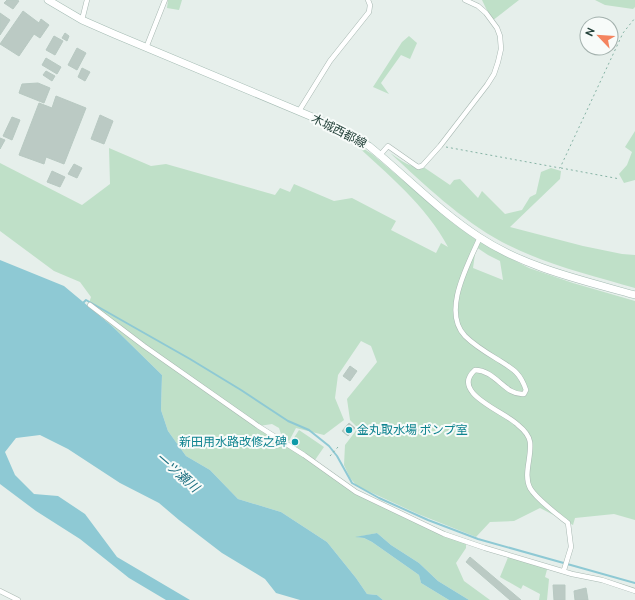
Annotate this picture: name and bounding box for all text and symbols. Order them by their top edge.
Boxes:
north arrow [579,16,619,56]
text: N [583,26,597,38]
street label: 木城西都線 [310,111,369,150]
place label: 金丸取水場 ポンプ室 [357,423,467,436]
marker: 金丸取水場 ポンプ室 [344,425,354,435]
place label: 新田用水路改修之碑 [179,435,287,448]
marker: 新田用水路改修之碑 [290,437,300,447]
water label: 一ツ瀬川 [154,450,204,496]

